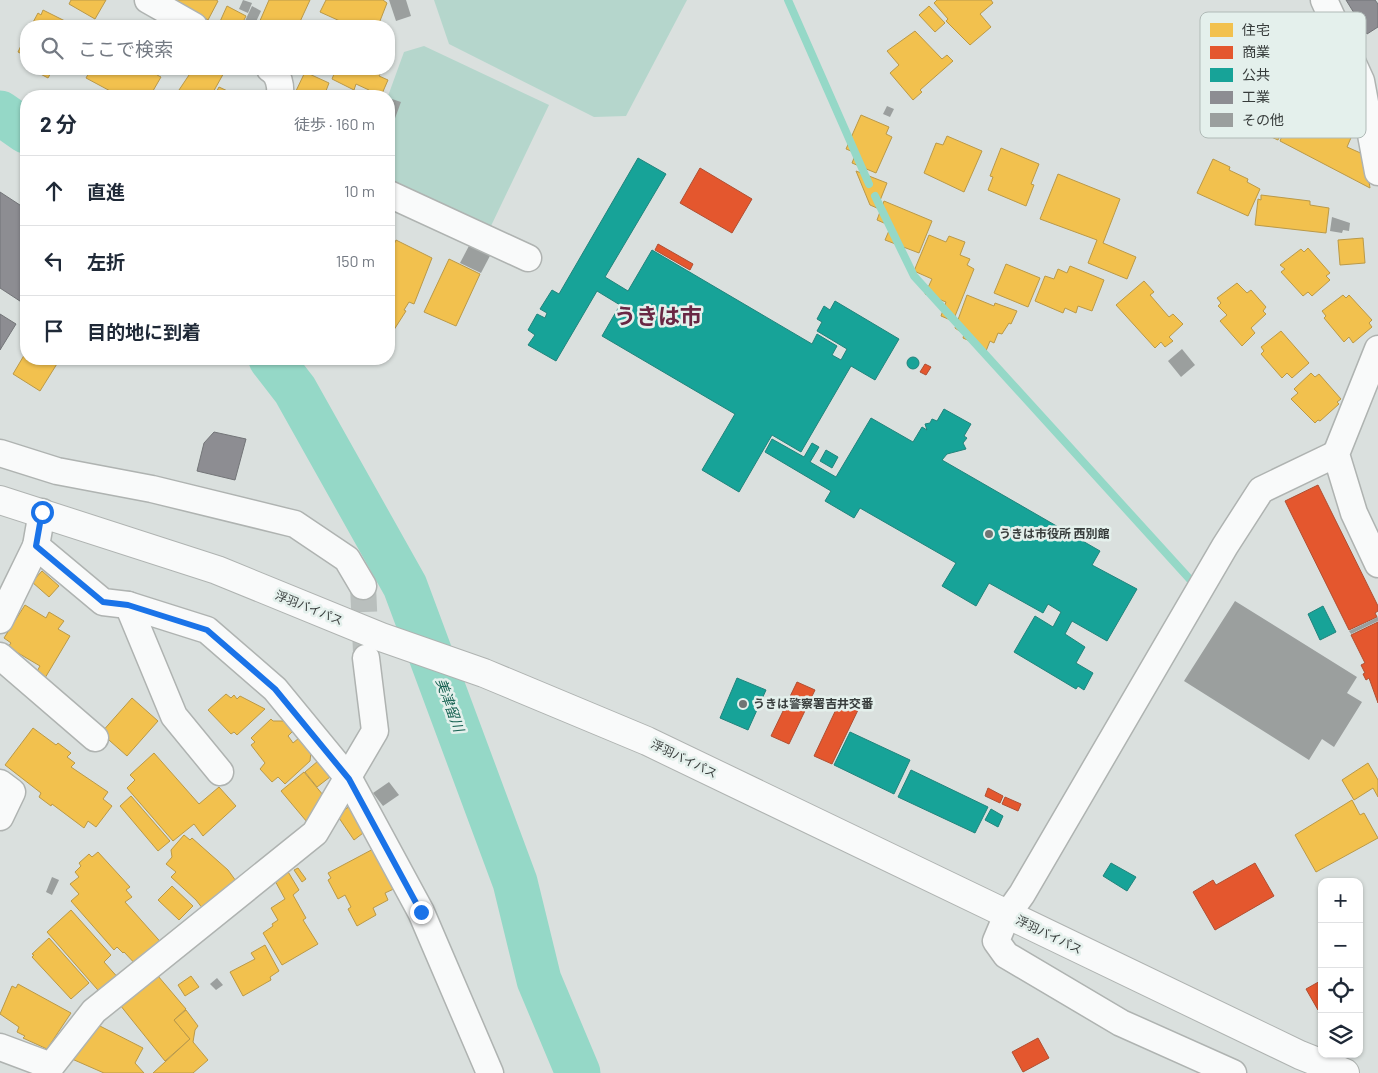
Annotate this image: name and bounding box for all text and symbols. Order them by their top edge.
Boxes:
legend [1200,12,1366,138]
search box [20,20,395,75]
text: 住宅 [1242,21,1270,38]
icon: search [38,34,66,62]
text: ここで検索 [78,37,173,60]
text: 商業 [1242,43,1270,60]
text: 公共 [1242,66,1270,83]
text: 工業 [1242,88,1270,105]
text: 2 分 [40,111,77,136]
text: その他 [1242,111,1284,128]
text: 徒歩 · 160 m [294,114,375,133]
icon: ahead [40,177,68,205]
text: 直進 [87,180,125,203]
text: 10 m [344,181,375,200]
icon: left [40,247,68,275]
text: 左折 [87,250,125,273]
text: 150 m [336,251,375,270]
district label: うきは市 [614,302,702,328]
icon: arrive [40,317,68,345]
text: 目的地に到着 [87,320,201,343]
route start [31,501,54,524]
place label: うきは市役所 西別館 [999,526,1109,540]
marker: うきは市役所 西別館 [983,528,995,540]
street label: 浮羽バイパス [273,587,345,627]
water label: 美津留川 [433,676,469,736]
place label: うきは警察署吉井交番 [753,696,874,710]
marker: うきは警察署吉井交番 [737,698,749,710]
street label: 浮羽バイパス [649,736,720,780]
map controls [1318,878,1363,1058]
button: + [1318,878,1363,923]
route end [410,901,433,924]
street label: 浮羽バイパス [1014,912,1085,956]
button: − [1318,923,1363,968]
button: locate [1318,968,1363,1013]
button: layers [1318,1013,1363,1058]

